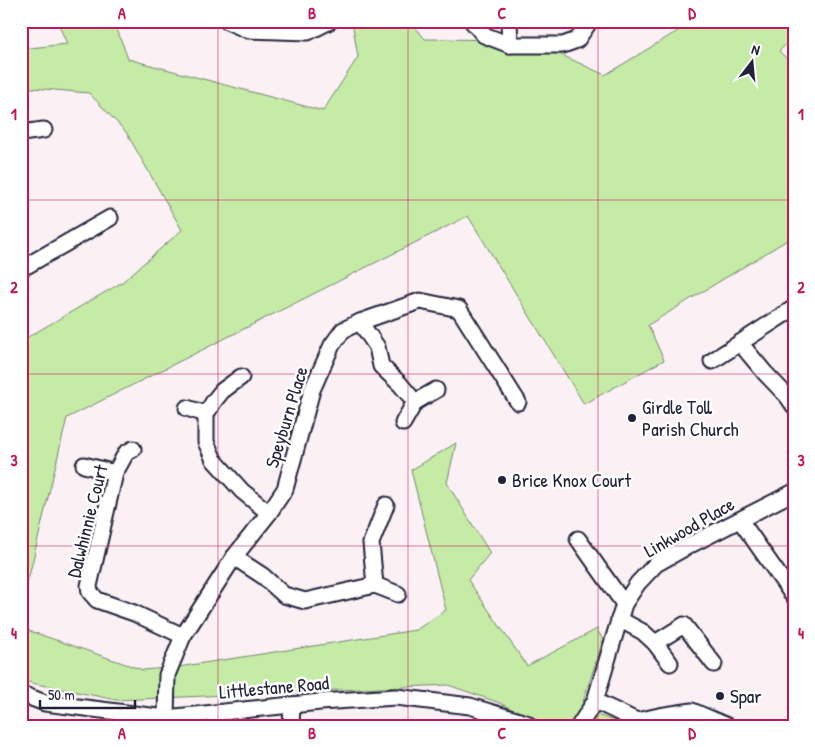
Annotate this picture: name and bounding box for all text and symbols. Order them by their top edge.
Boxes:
text: A [118,2,126,24]
text: B [308,2,316,24]
text: C [498,2,507,24]
text: D [688,2,696,24]
north arrow [728,38,778,88]
text: N [750,39,762,59]
text: 1 [11,103,17,125]
text: 1 [798,103,804,125]
text: 2 [10,276,18,298]
text: 2 [797,276,805,298]
street label: Speyburn Place [258,363,314,471]
place label: Girdle Toll Parish Church [642,394,739,442]
marker: Girdle Toll Parish Church [626,412,638,424]
text: 3 [10,449,18,471]
text: 3 [797,449,805,471]
street label: Dalwhinnie Court [60,461,114,580]
place label: Brice Knox Court [512,467,632,493]
marker: Brice Knox Court [496,474,508,486]
street label: Linkwood Place [639,490,739,563]
text: 4 [11,622,17,644]
text: 4 [798,622,804,644]
street label: Littlestane Road [218,669,330,705]
scale bar [40,677,135,709]
place label: Spar [730,683,762,709]
text: 50 m [48,684,75,705]
marker: Spar [714,690,726,702]
text: A [118,722,126,744]
text: B [308,722,316,744]
text: C [498,722,507,744]
text: D [688,722,696,744]

